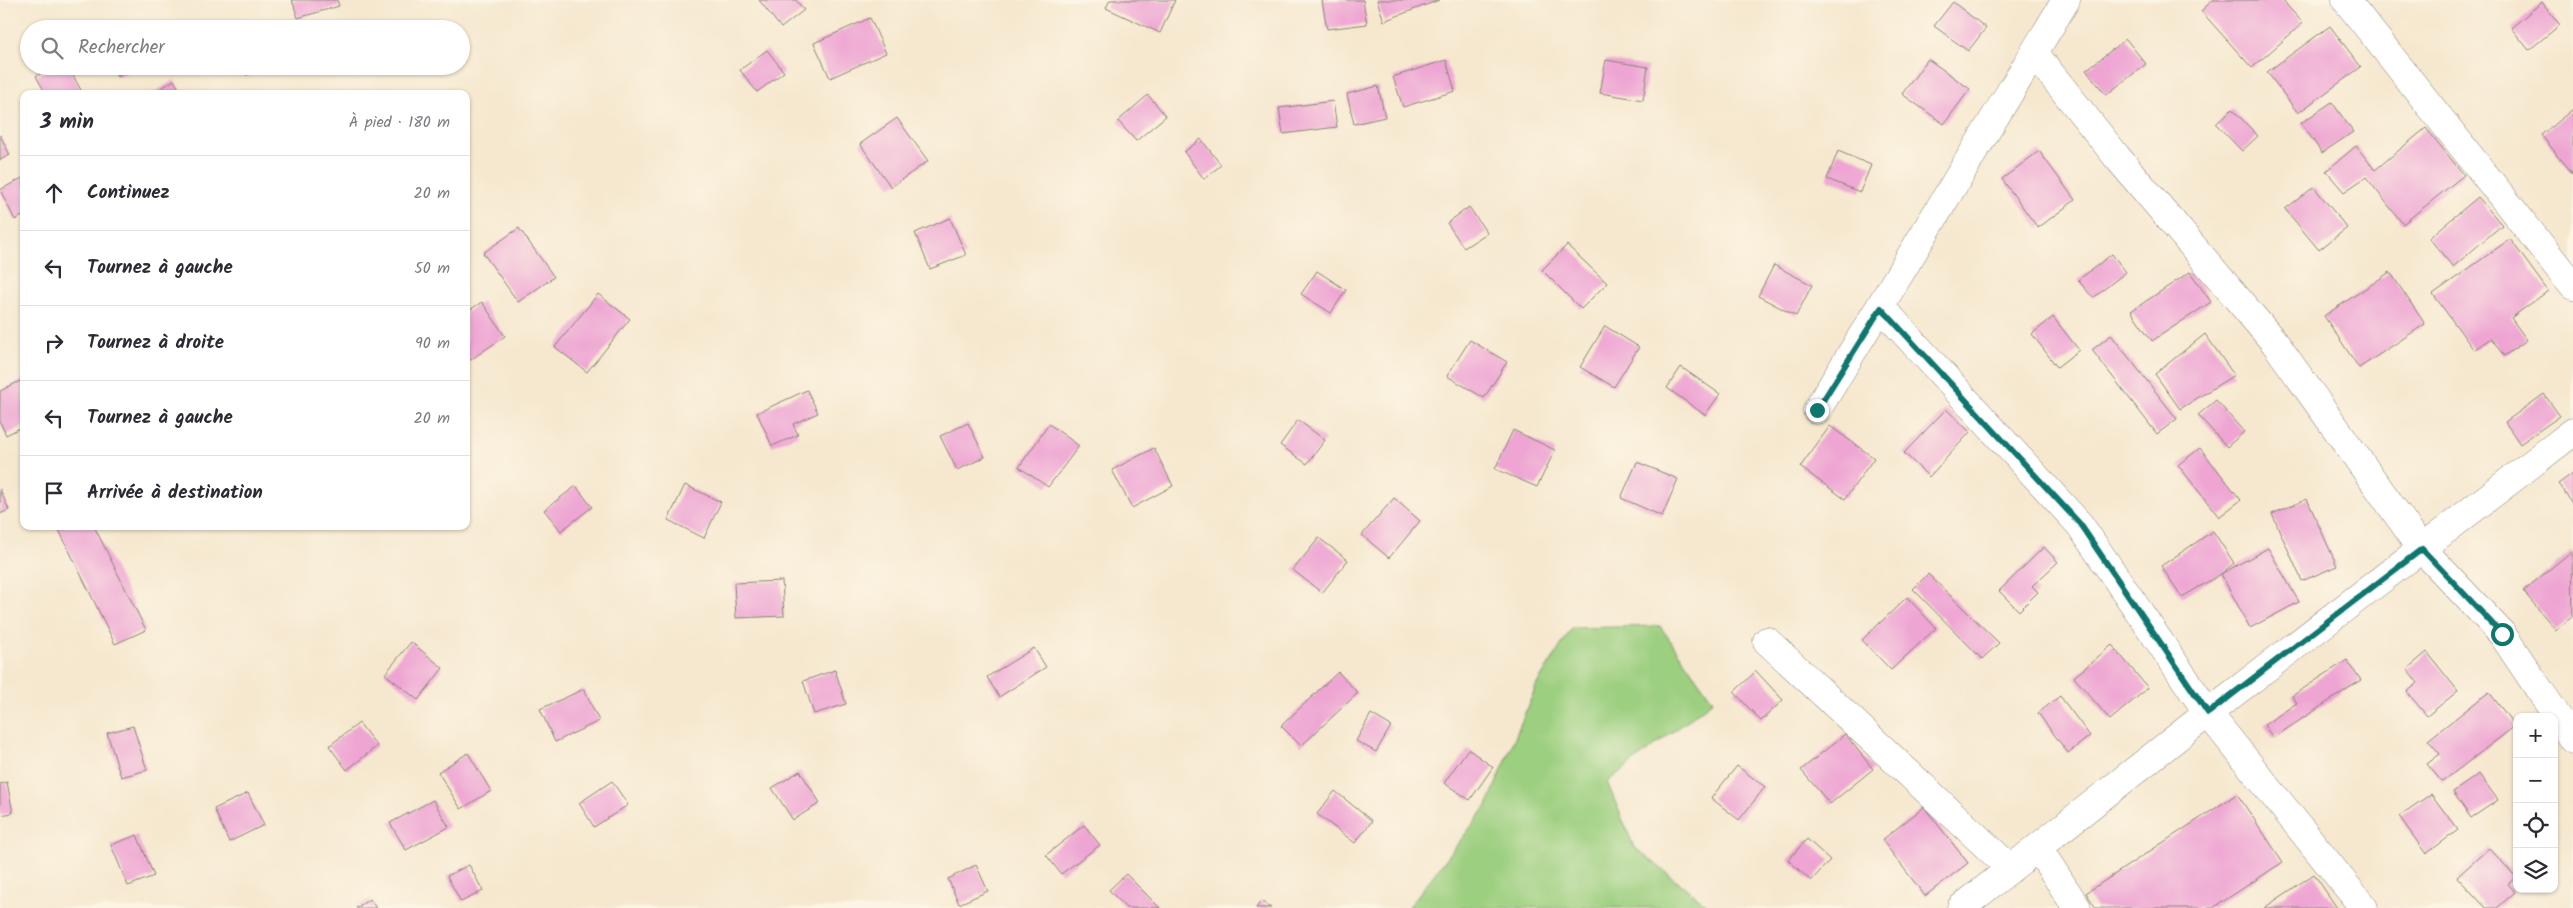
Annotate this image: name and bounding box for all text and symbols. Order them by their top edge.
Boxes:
search box [20,20,470,75]
text: Rechercher [78,33,165,63]
icon: search [38,34,66,62]
text: 3 min [40,106,94,139]
text: À pied · 180 m [349,110,450,135]
text: Continuez [87,178,170,208]
icon: ahead [40,179,68,207]
text: 20 m [414,181,450,206]
text: Tournez à gauche [87,253,233,283]
icon: left [40,254,68,282]
text: 50 m [414,256,450,281]
text: Tournez à droite [87,328,224,358]
icon: right [40,329,68,357]
text: 90 m [415,331,450,356]
route end [1806,399,1829,422]
text: Tournez à gauche [87,403,233,433]
icon: left [40,404,68,432]
text: 20 m [414,406,450,431]
text: Arrivée à destination [87,478,263,508]
icon: arrive [40,479,68,507]
route start [2491,623,2514,646]
map controls [2513,713,2558,893]
button: + [2513,713,2558,758]
button: − [2513,758,2558,803]
button: locate [2513,803,2558,848]
button: layers [2513,848,2558,893]

